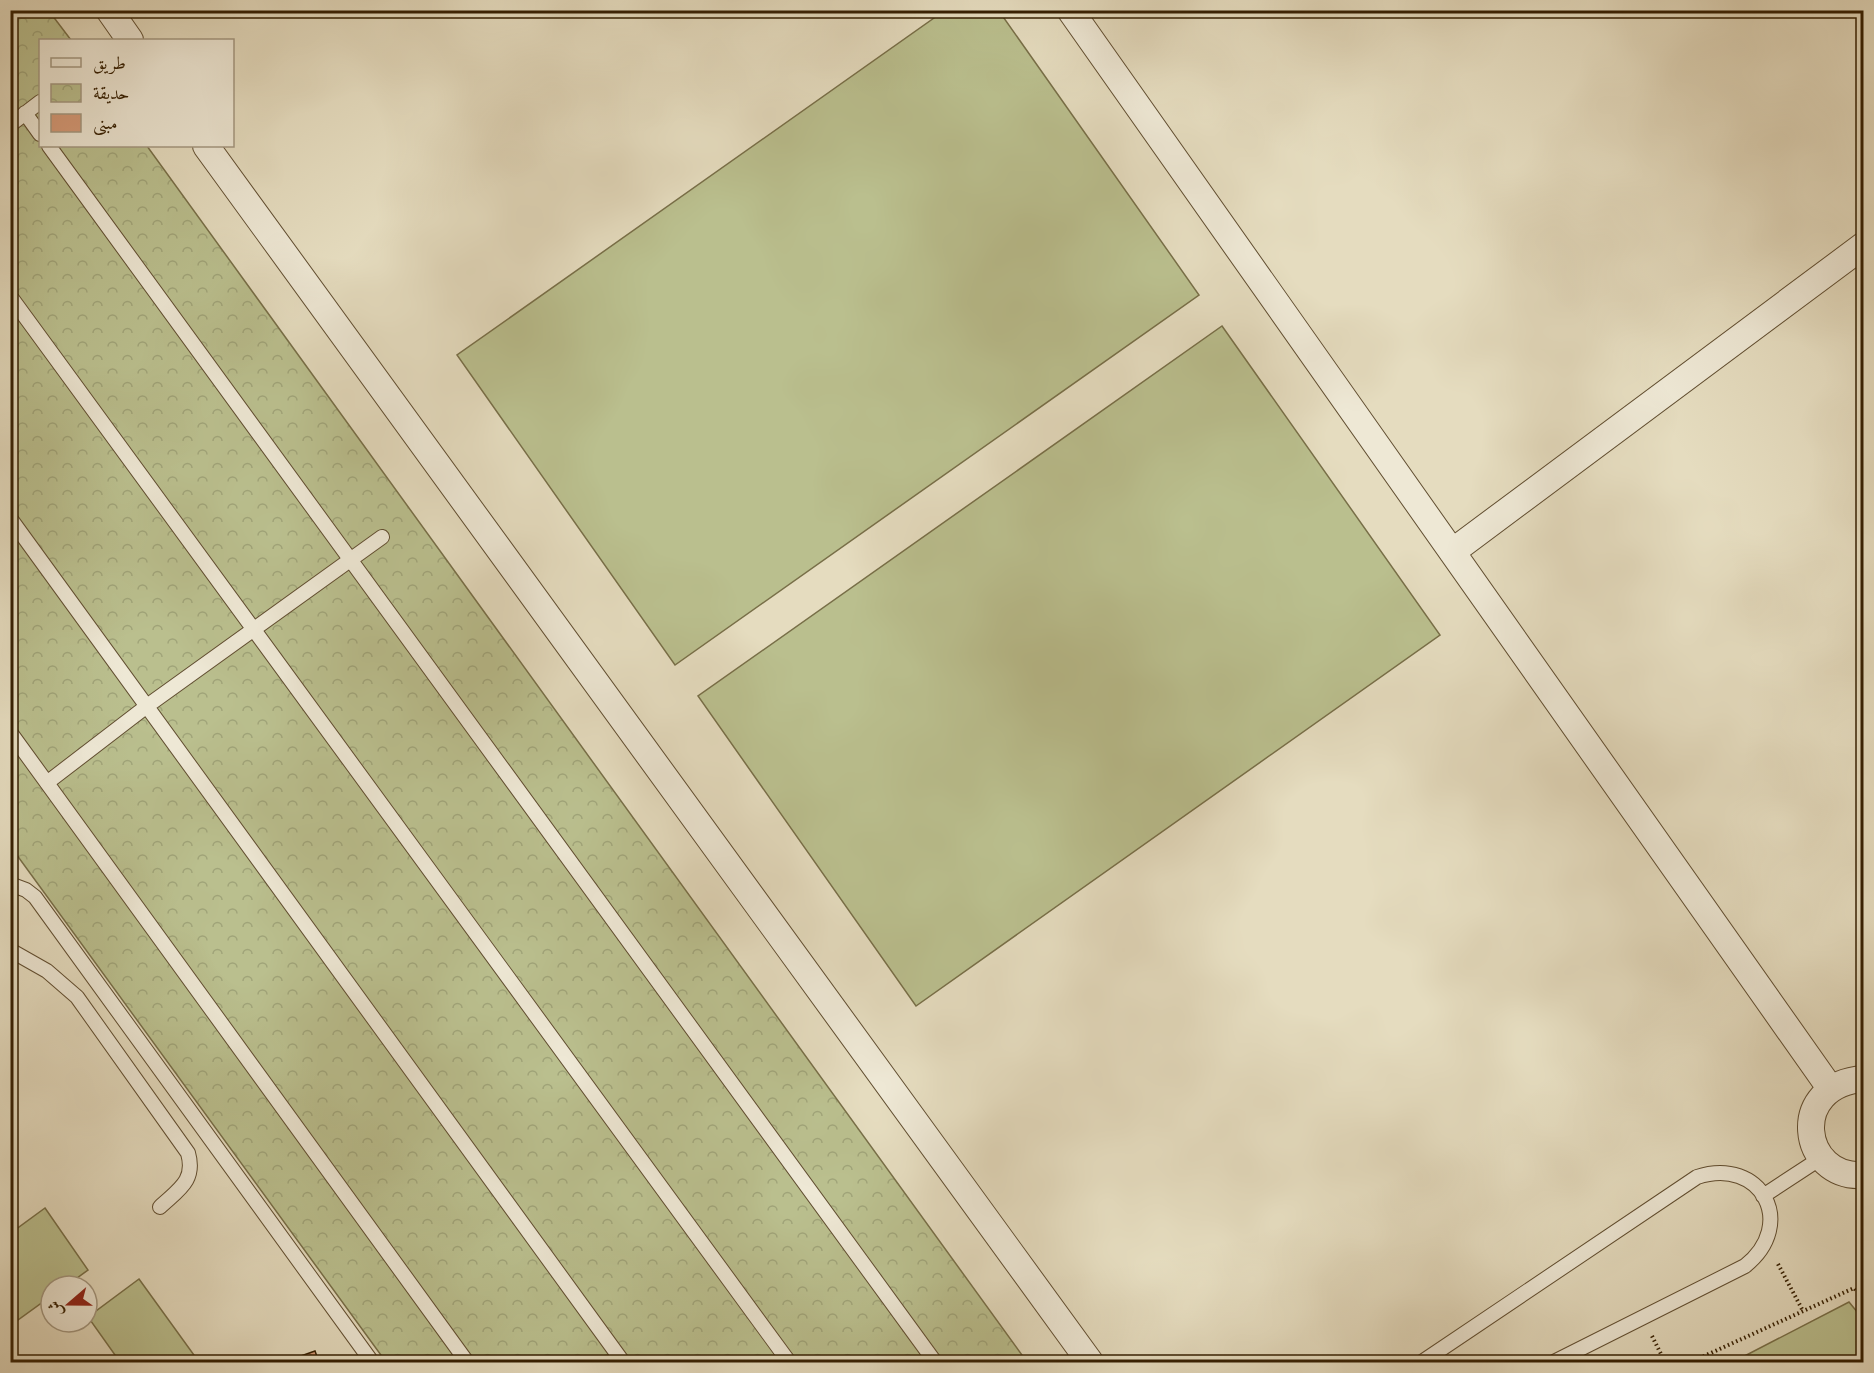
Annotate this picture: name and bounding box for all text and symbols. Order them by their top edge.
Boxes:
legend [39,39,234,147]
text: طريق [93,53,126,75]
text: حديقة [93,83,129,104]
text: مبنى [93,113,118,136]
north arrow [39,1274,99,1334]
text: ش [44,1298,67,1320]

